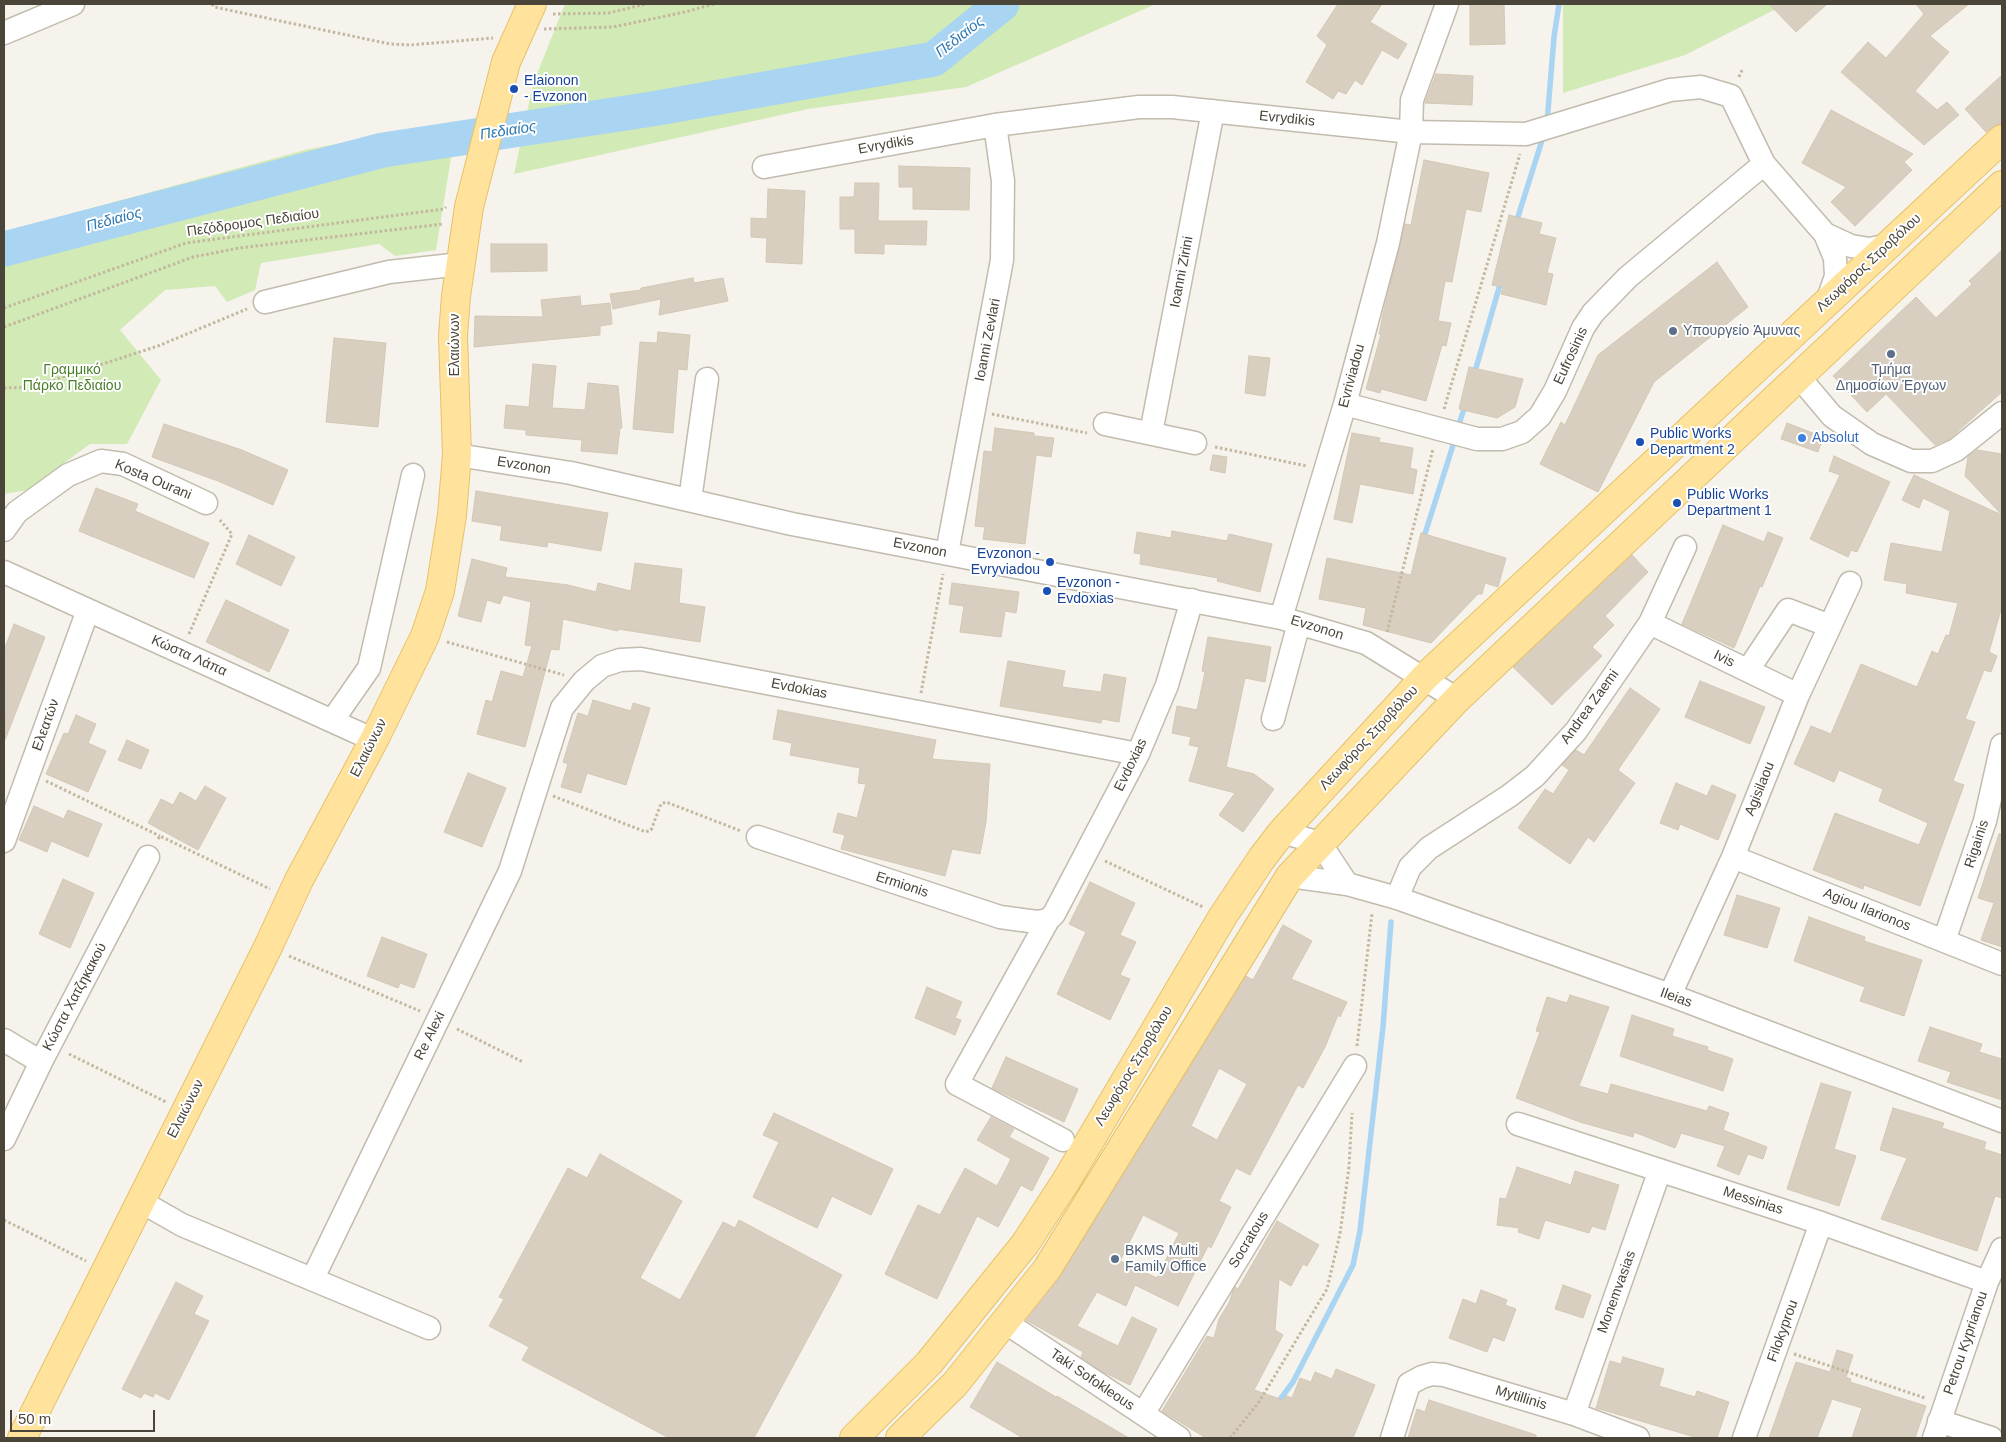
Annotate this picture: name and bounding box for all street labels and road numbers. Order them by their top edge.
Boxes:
street label: Evrydikis [1258,108,1316,130]
street label: Evrydikis [857,132,915,158]
street label: Πεζόδρομος Πεδιαίου [186,205,320,241]
street label: Λεωφόρος Στροβόλου [1813,210,1925,316]
street label: Ioanni Zirini [1167,235,1197,309]
street label: Ioanni Zevlari [972,297,1004,383]
street label: Ελαιώνων [447,313,463,377]
street label: Eufrosinis [1550,325,1592,387]
street label: Evriviadou [1335,342,1369,410]
street label: Evzonon [496,453,552,479]
street label: Kosta Ourani [112,456,194,504]
street label: Evzonon [892,535,948,561]
street label: Evzonon [1288,612,1346,644]
street label: Κώστα Λάπα [149,632,229,680]
street label: Ivis [1711,647,1737,671]
street label: Andrea Zaemi [1557,666,1623,748]
street label: Evdokias [770,675,828,703]
street label: Λεωφόρος Στροβόλου [1316,682,1422,794]
street label: Ελεατών [29,697,63,753]
street label: Ελαιώνων [347,716,391,780]
street label: Evdoxias [1111,736,1151,794]
street label: Agisilaou [1742,760,1778,818]
street label: Rigainis [1961,818,1993,870]
street label: Ermionis [874,869,930,901]
street label: Agiou Ilarionos [1821,885,1913,935]
street label: Κώστα Χατζηκακού [39,940,111,1054]
street label: Ileias [1658,985,1694,1011]
street label: Λεωφόρος Στροβόλου [1092,1003,1176,1129]
street label: Re Alexi [411,1009,449,1063]
street label: Ελαιώνων [164,1077,208,1141]
street label: Messinias [1721,1183,1785,1219]
street label: Socratous [1226,1209,1272,1271]
street label: Monemvasias [1594,1249,1640,1335]
street label: Petrou Kyprianou [1940,1289,1992,1397]
street label: Filokyprou [1764,1298,1802,1364]
street label: Taki Sofokleous [1047,1346,1137,1414]
street label: Mytillinis [1493,1382,1549,1414]

